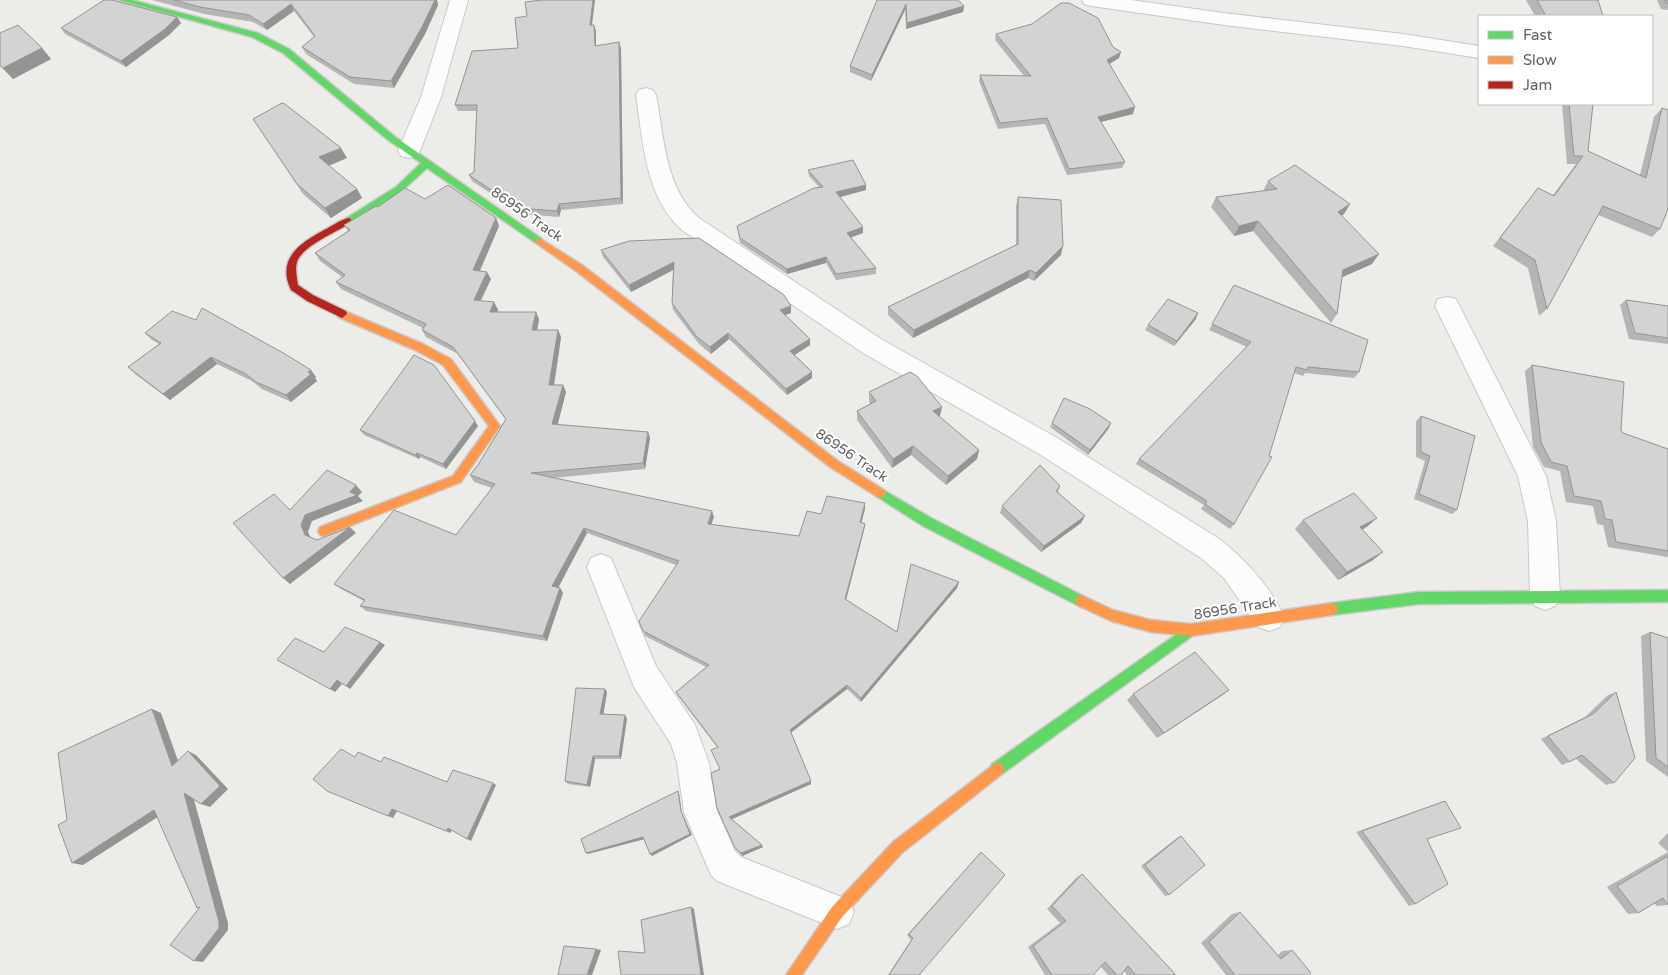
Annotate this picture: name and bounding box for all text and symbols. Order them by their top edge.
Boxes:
legend [1478,15,1653,105]
text: Fast [1523,26,1553,44]
text: Slow [1523,51,1557,69]
text: Jam [1523,76,1552,94]
street label: 86956 Track [488,183,566,246]
street label: 86956 Track [812,425,891,486]
street label: 86956 Track [1192,594,1278,623]

